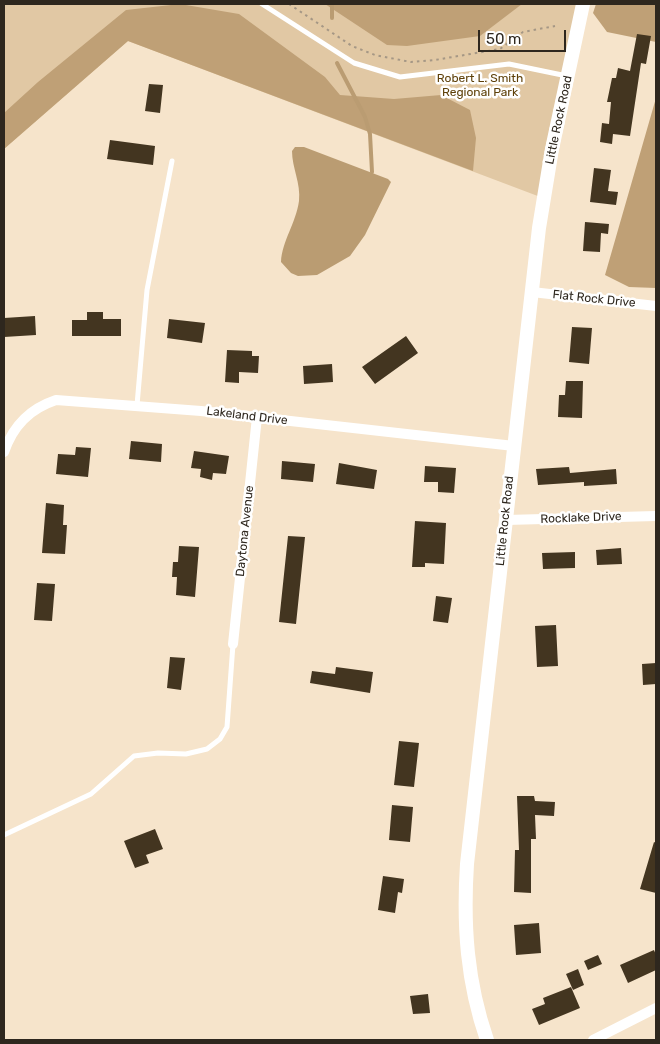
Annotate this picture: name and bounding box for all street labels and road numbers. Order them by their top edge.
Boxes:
street label: Little Rock Road [543,74,575,166]
street label: Flat Rock Drive [552,287,636,311]
street label: Lakeland Drive [206,404,288,428]
street label: Little Rock Road [493,475,517,567]
street label: Daytona Avenue [233,485,257,577]
street label: Rocklake Drive [540,509,622,527]

